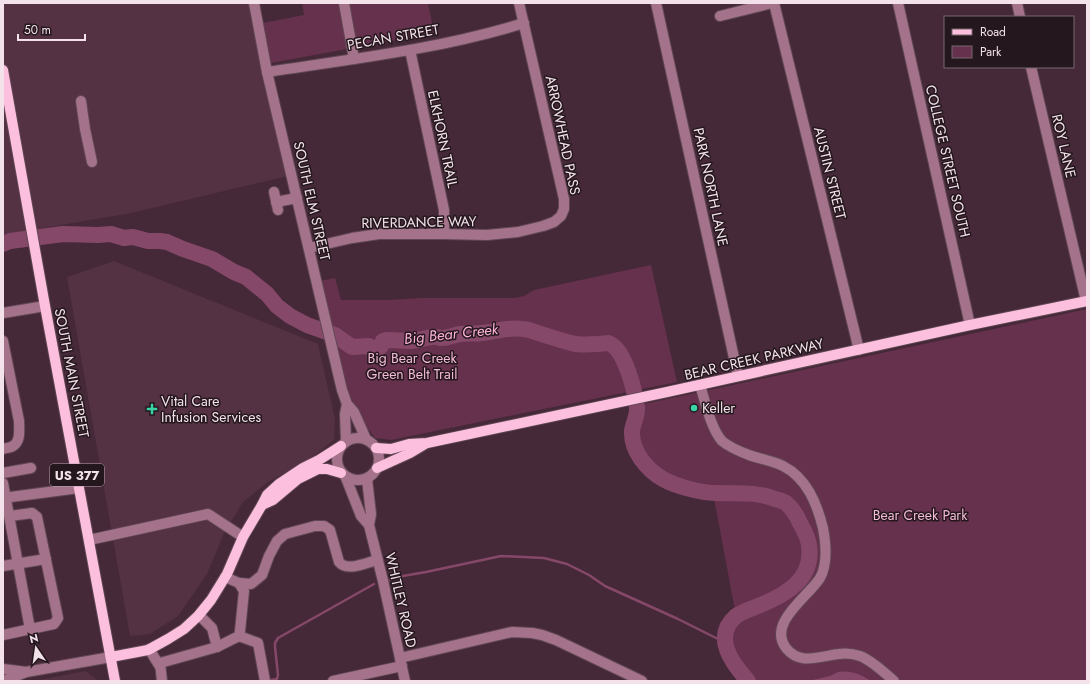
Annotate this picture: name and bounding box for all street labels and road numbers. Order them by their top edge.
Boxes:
street label: PECAN STREET [345,19,441,55]
street label: ARROWHEAD PASS [541,74,585,197]
street label: COLLEGE STREET SOUTH [921,83,975,239]
street label: ELKHORN TRAIL [423,88,463,190]
street label: ROY LANE [1047,112,1081,180]
street label: AUSTIN STREET [809,125,851,222]
street label: PARK NORTH LANE [689,126,733,248]
street label: SOUTH ELM STREET [289,139,336,263]
street label: RIVERDANCE WAY [361,211,477,233]
street label: SOUTH MAIN STREET [50,307,94,440]
street label: BEAR CREEK PARKWAY [682,333,826,385]
road number: US 377 [50,464,104,486]
street label: WHITLEY ROAD [380,550,422,650]

